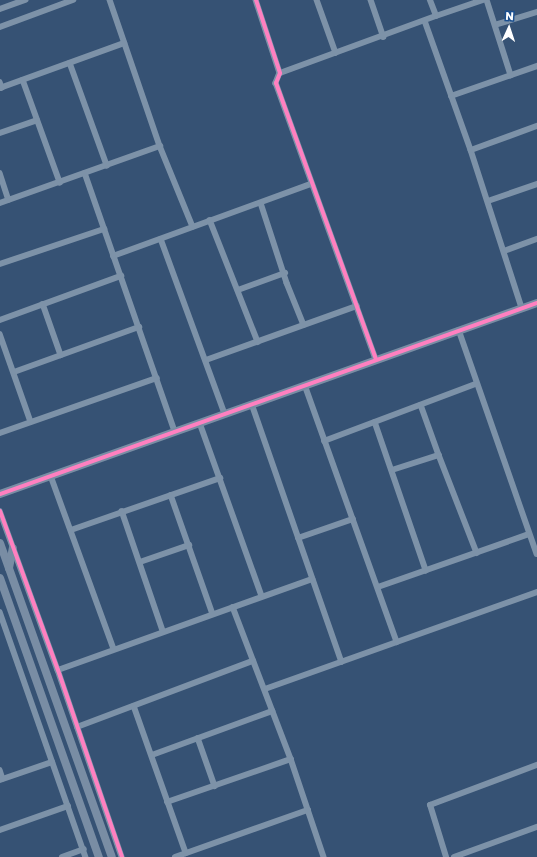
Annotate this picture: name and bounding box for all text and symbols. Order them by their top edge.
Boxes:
north arrow [489,8,529,48]
text: N [505,8,514,24]

